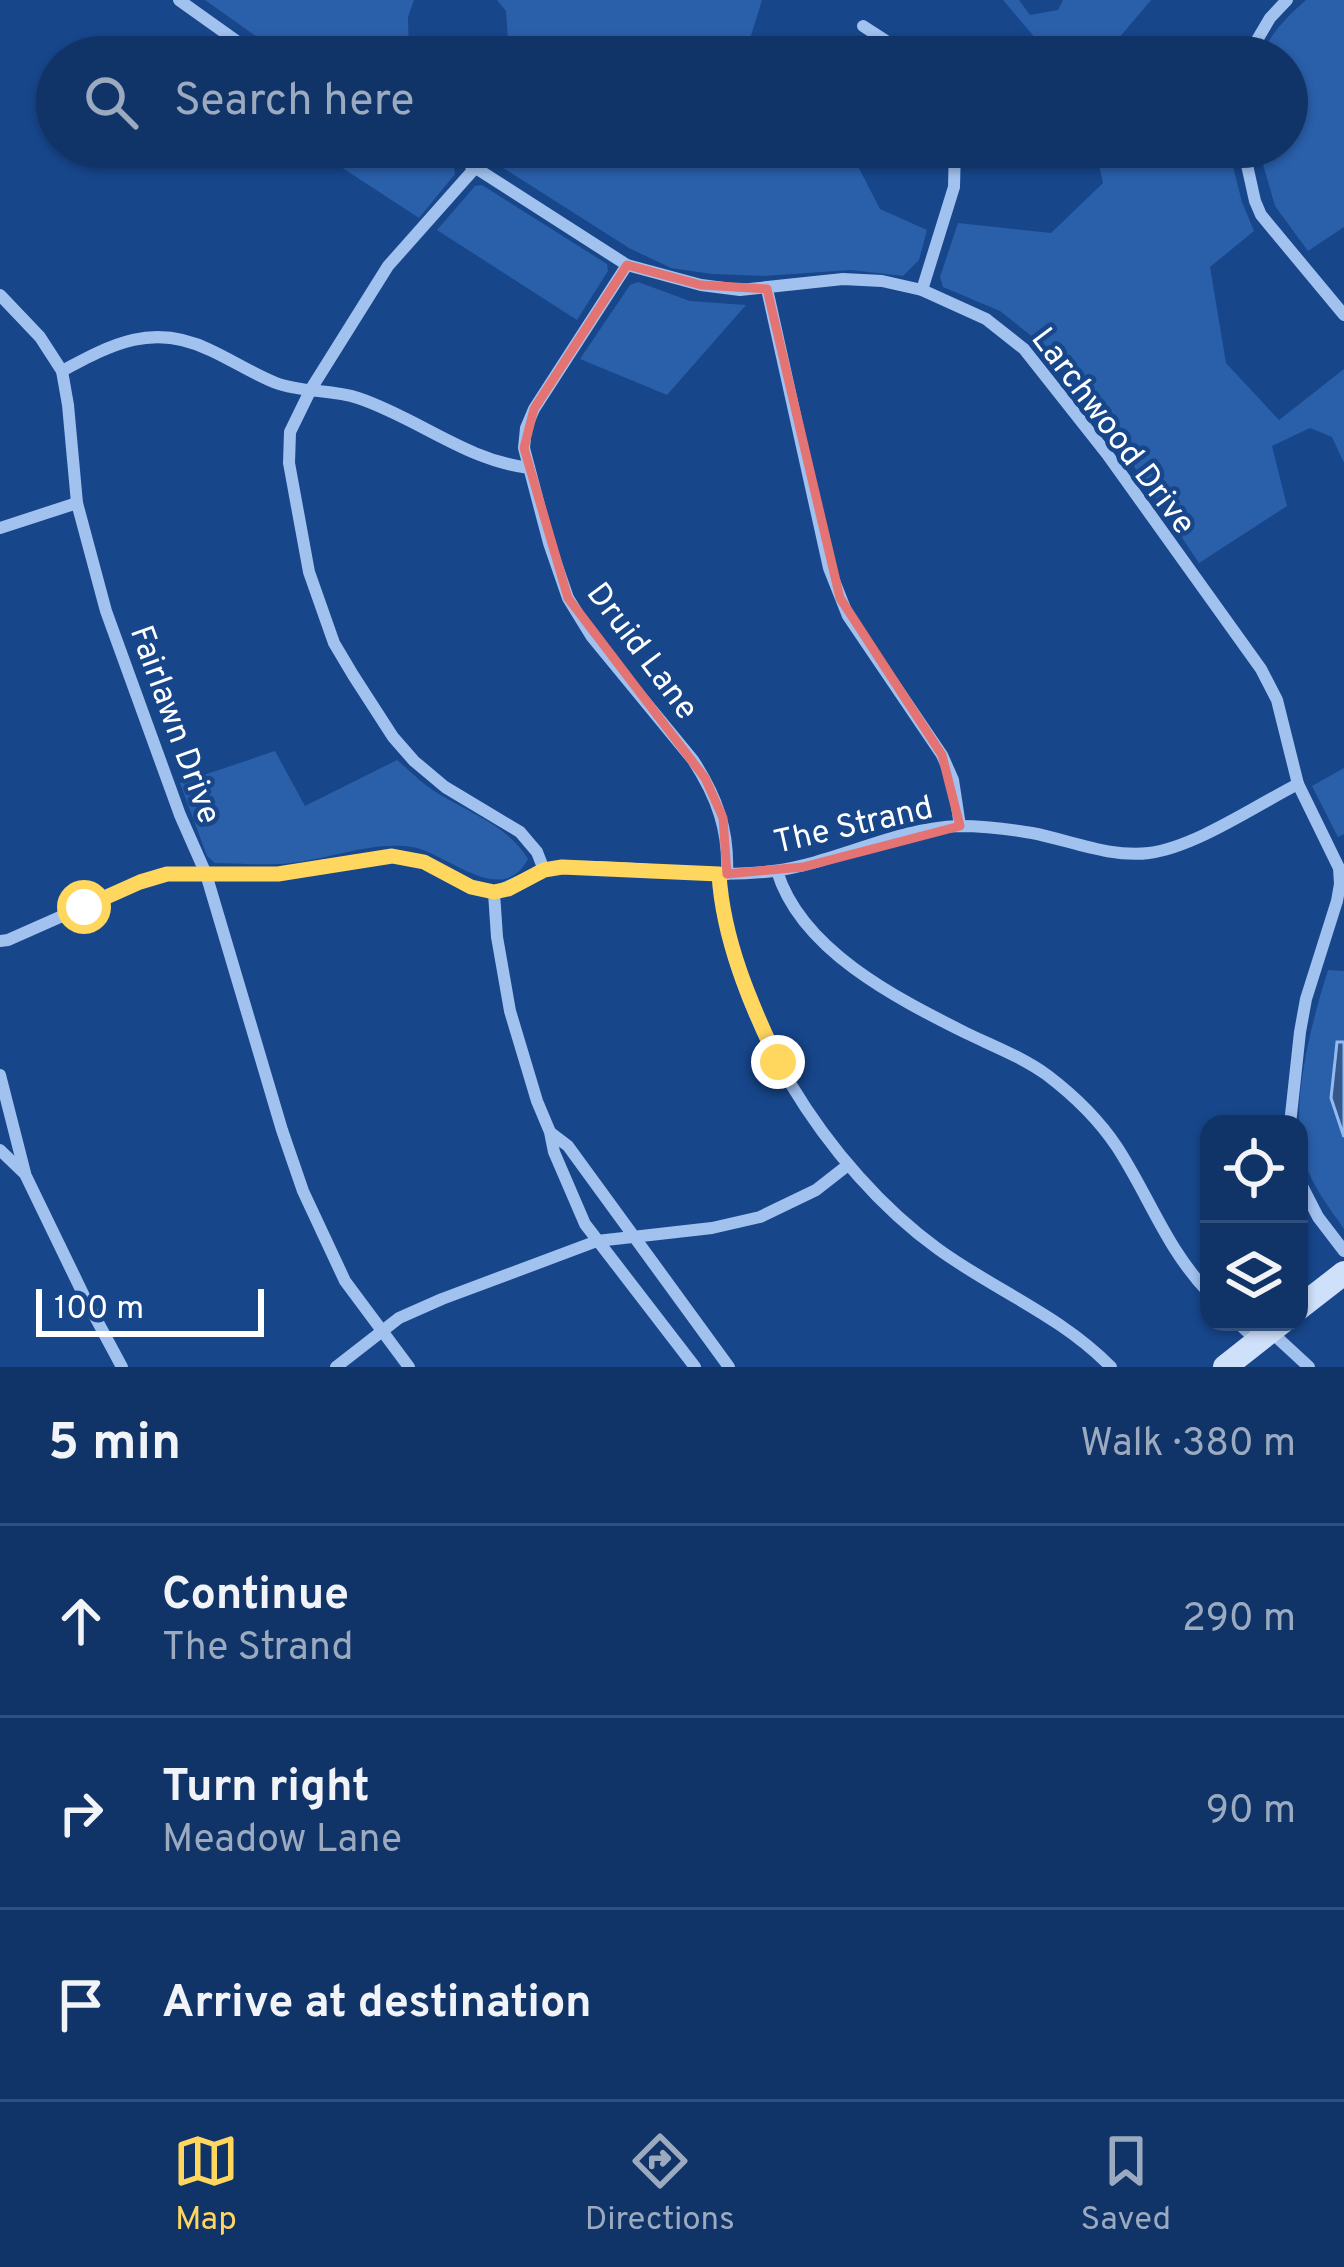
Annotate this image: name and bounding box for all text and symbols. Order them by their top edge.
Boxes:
search box [36,36,1308,168]
icon: search [78,69,144,135]
text: Search here [174,74,414,131]
street label: Larchwood Drive [1020,320,1203,544]
street label: Druid Lane [575,575,706,730]
street label: Fairlawn Drive [118,620,229,830]
street label: The Strand [770,788,938,866]
route start [57,880,111,934]
route end [751,1035,805,1089]
map controls [1200,1115,1308,1331]
button: locate [1200,1115,1308,1223]
button: layers [1200,1223,1308,1331]
scale bar [36,1283,264,1336]
text: 100 m [54,1289,144,1331]
text: 5 min [48,1413,181,1478]
text: Walk · 380 m [1080,1421,1296,1470]
text: Continue [162,1568,349,1625]
icon: ahead [48,1588,114,1654]
text: 290 m [1182,1596,1296,1645]
text: The Strand [162,1625,353,1674]
text: Turn right [162,1760,370,1817]
icon: right [48,1780,114,1846]
text: 90 m [1206,1788,1296,1837]
text: Meadow Lane [162,1817,402,1866]
icon: arrive [48,1972,114,2038]
text: Arrive at destination [162,1976,592,2033]
tab: Map [173,2128,239,2242]
tab: Directions [585,2128,735,2242]
tab: Saved [1080,2128,1171,2242]

